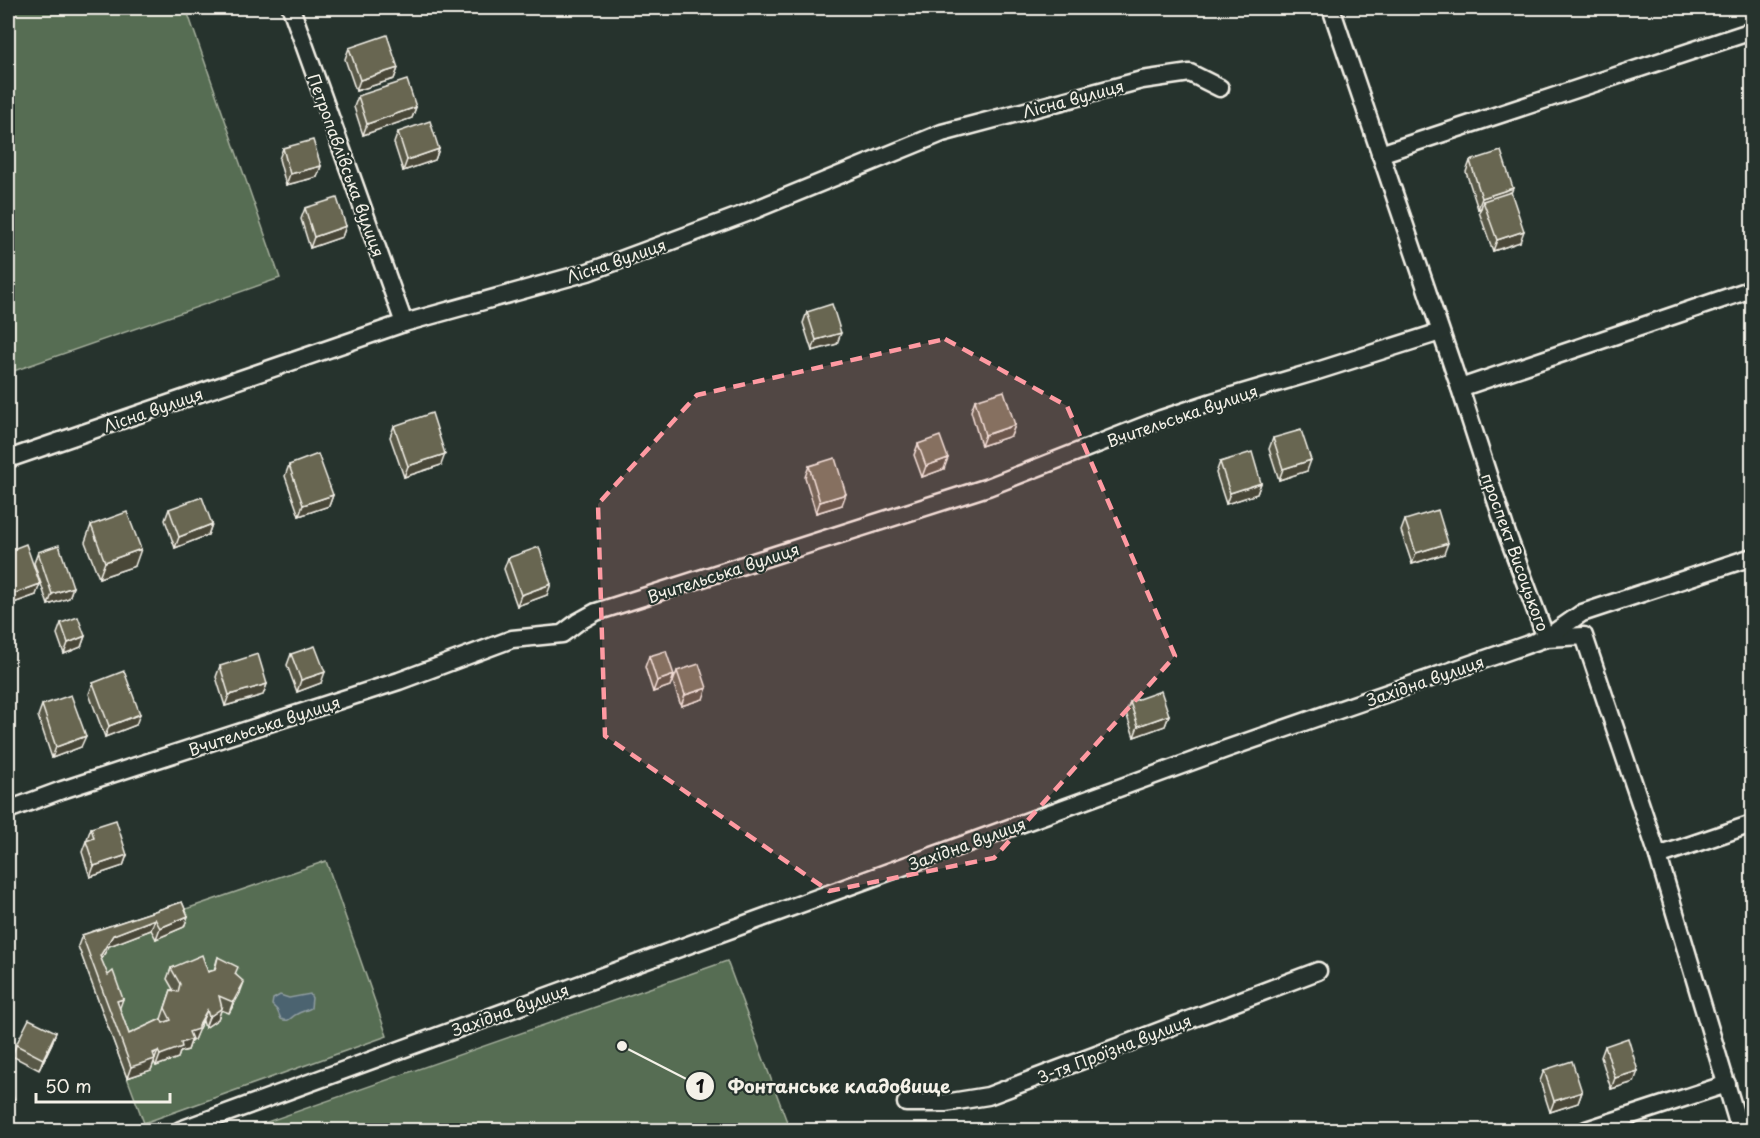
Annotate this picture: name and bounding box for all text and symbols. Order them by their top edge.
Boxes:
street label: Петропавлівська вулиця [303,70,391,260]
street label: Лісна вулиця [1020,73,1126,123]
street label: Лісна вулиця [563,232,669,288]
street label: Вчительська вулиця [1103,378,1261,452]
street label: Лісна вулиця [100,381,206,437]
street label: проспект Висоцького [1476,469,1556,635]
street label: Вчительська вулиця [644,536,802,608]
street label: Західна вулиця [1363,649,1487,711]
street label: Вчительська вулиця [185,689,343,761]
street label: Західна вулиця [905,811,1029,875]
street label: Західна вулиця [448,977,572,1041]
street label: 3-тя Проїзна вулиця [1033,1007,1195,1089]
scale bar [36,1066,170,1104]
callout: Фонтанське кладовище [685,1068,963,1104]
text: 50 m [45,1072,92,1099]
text: 1 [696,1072,705,1099]
text: Фонтанське кладовище [728,1072,950,1099]

